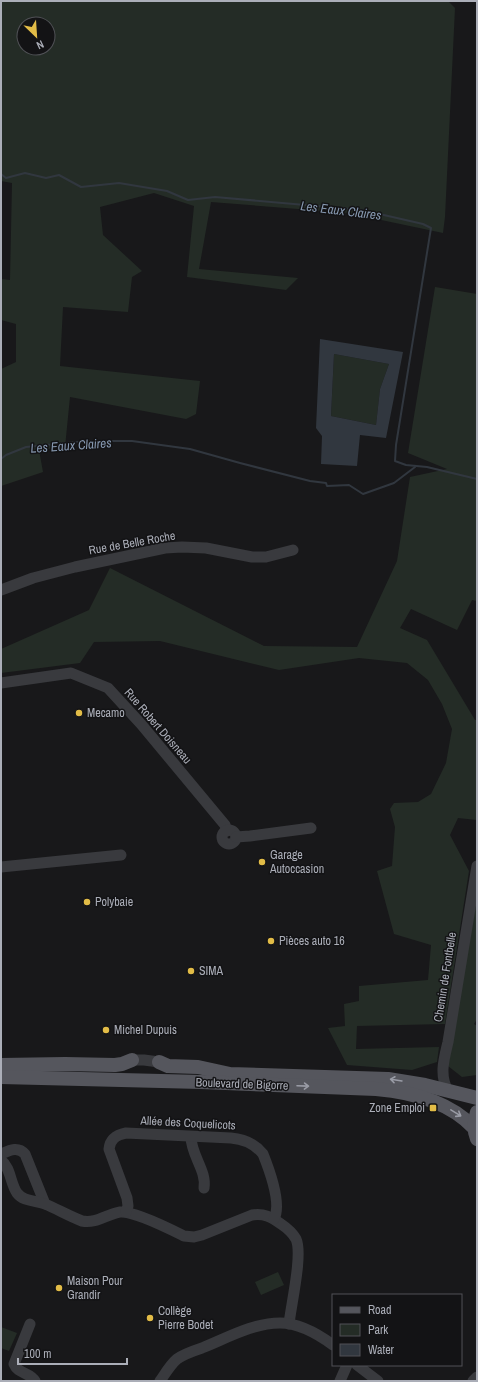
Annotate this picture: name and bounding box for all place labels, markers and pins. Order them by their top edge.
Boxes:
place label: Mecamo [87,705,125,721]
marker: Mecamo [74,708,84,718]
place label: Garage Autoccasion [269,847,324,877]
marker: Garage Autoccasion [257,857,267,867]
place label: Polybaie [95,894,133,910]
marker: Polybaie [82,897,92,907]
place label: Pièces auto 16 [279,933,345,949]
marker: Pièces auto 16 [266,936,276,946]
place label: SIMA [199,963,223,979]
marker: SIMA [186,966,196,976]
place label: Michel Dupuis [114,1022,177,1038]
marker: Michel Dupuis [101,1025,111,1035]
place label: Zone Emploi [369,1100,425,1116]
marker: Zone Emploi [428,1103,438,1113]
place label: Maison Pour Grandir [67,1273,124,1303]
marker: Maison Pour Grandir [54,1283,64,1293]
place label: Collège Pierre Bodet [158,1303,214,1333]
marker: Collège Pierre Bodet [145,1313,155,1323]

